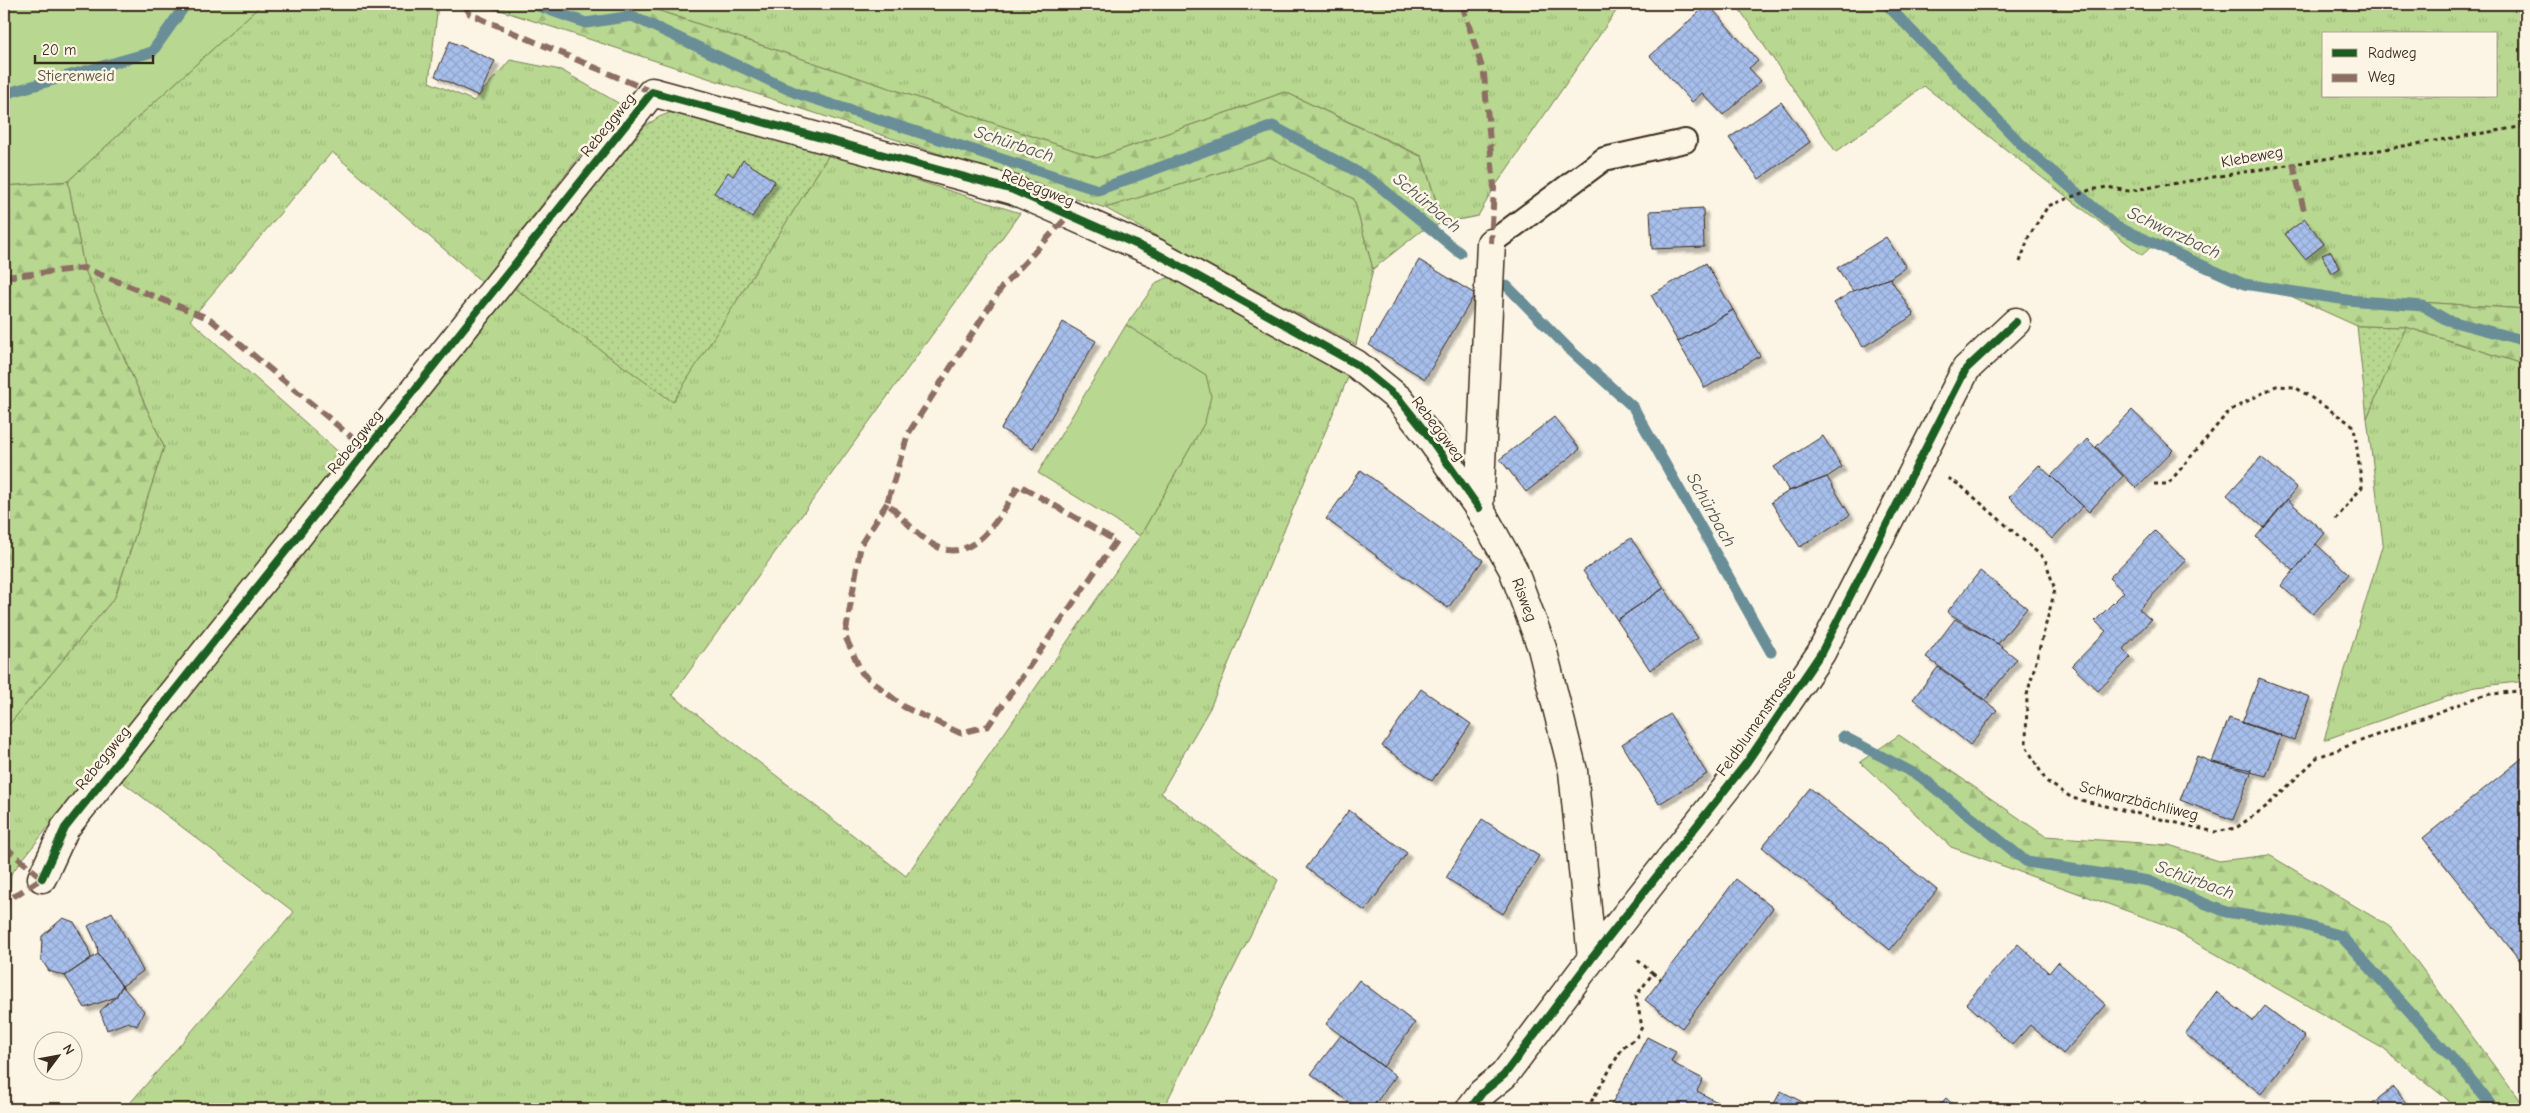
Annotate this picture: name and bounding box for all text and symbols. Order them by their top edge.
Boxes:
scale bar [35,32,152,64]
legend [2322,32,2498,98]
text: 20 m [42,41,76,59]
text: Radweg [2368,44,2417,62]
park label: Stierenweid [37,67,115,85]
text: Weg [2368,68,2395,86]
street label: Rebeggweg [577,90,639,160]
water label: Schürbach [972,121,1056,167]
street label: Klebeweg [2219,143,2285,171]
street label: Rebeggweg [999,165,1077,211]
water label: Schürbach [1389,169,1465,237]
water label: Schwarzbach [2124,202,2224,264]
street label: Rebeggweg [1408,393,1468,465]
street label: Rebeggweg [324,407,386,477]
water label: Schürbach [1682,469,1740,551]
street label: Risweg [1508,575,1541,624]
street label: Feldblumenstrasse [1713,666,1799,780]
street label: Rebeggweg [72,723,134,793]
street label: Schwarzbächliweg [2078,778,2200,824]
water label: Schürbach [2153,856,2237,904]
north arrow [32,1030,82,1080]
text: N [59,1041,78,1058]

